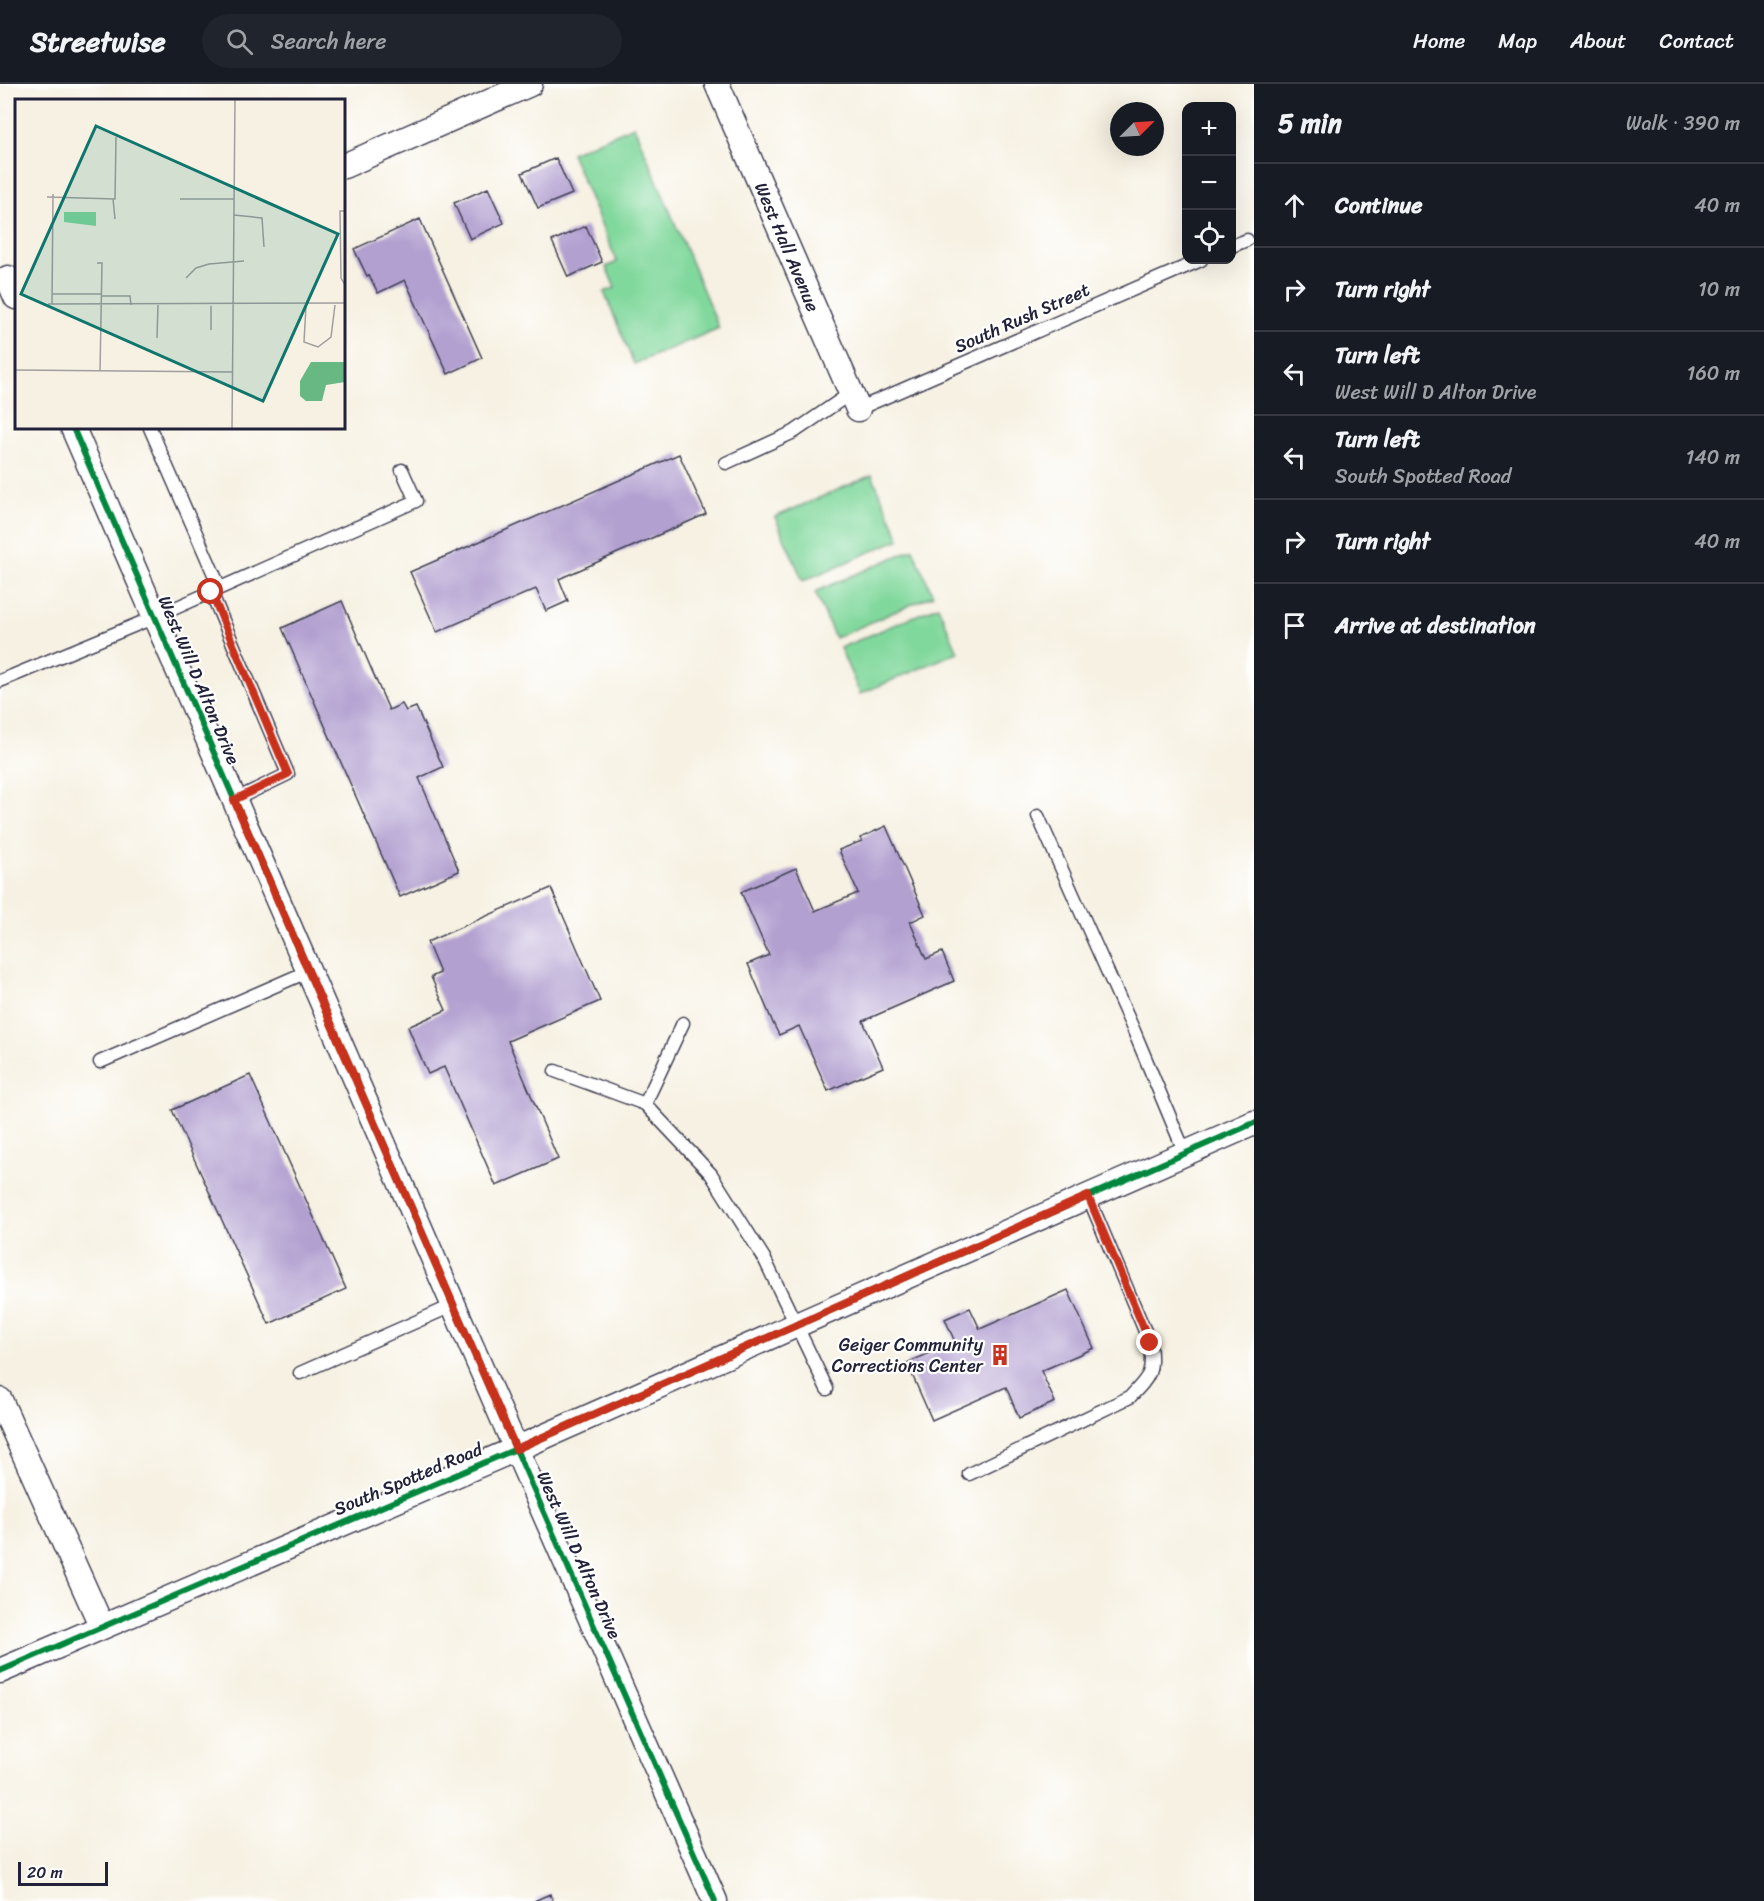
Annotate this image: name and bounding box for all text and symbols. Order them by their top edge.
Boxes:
search box [202,14,622,68]
text: Streetwise [30,17,166,66]
text: Search here [271,22,387,61]
text: Home [1413,22,1465,60]
text: Map [1498,22,1537,60]
text: About [1570,22,1627,60]
text: Contact [1660,22,1734,60]
icon: search [223,25,256,58]
inset map [15,99,345,429]
text: 5 min [1278,100,1342,146]
north arrow [1110,102,1164,156]
map controls [1182,102,1236,264]
button: + [1182,102,1236,156]
text: Walk · 390 m [1626,106,1740,141]
button: − [1182,156,1236,210]
street label: West Hall Avenue [745,177,829,317]
text: Continue [1335,186,1423,225]
text: 40 m [1694,188,1740,223]
icon: ahead [1278,189,1311,222]
button: locate [1182,210,1236,264]
text: Turn right [1335,270,1430,309]
text: 10 m [1698,272,1740,307]
icon: right [1278,273,1311,306]
street label: South Rush Street [949,274,1095,362]
text: Turn left [1335,336,1420,375]
text: 160 m [1687,356,1740,391]
icon: left [1278,357,1311,390]
text: West Will D Alton Drive [1335,375,1536,410]
text: Turn left [1335,420,1420,459]
text: 140 m [1686,440,1740,475]
icon: left [1278,441,1311,474]
text: South Spotted Road [1335,459,1511,494]
text: Turn right [1335,522,1430,561]
text: 40 m [1694,524,1740,559]
icon: right [1278,525,1311,558]
route start [197,578,223,604]
street label: West Will D Alton Drive [149,590,249,770]
text: Arrive at destination [1335,606,1536,645]
icon: arrive [1278,609,1311,642]
place label: Geiger Community Corrections Center [832,1329,985,1382]
route end [1136,1329,1162,1355]
building icon: Geiger Community Corrections Center [988,1343,1012,1367]
street label: South Spotted Road [329,1433,489,1525]
street label: West Will D Alton Drive [528,1466,631,1645]
text: 20 m [27,1858,63,1887]
scale bar [18,1859,108,1886]

